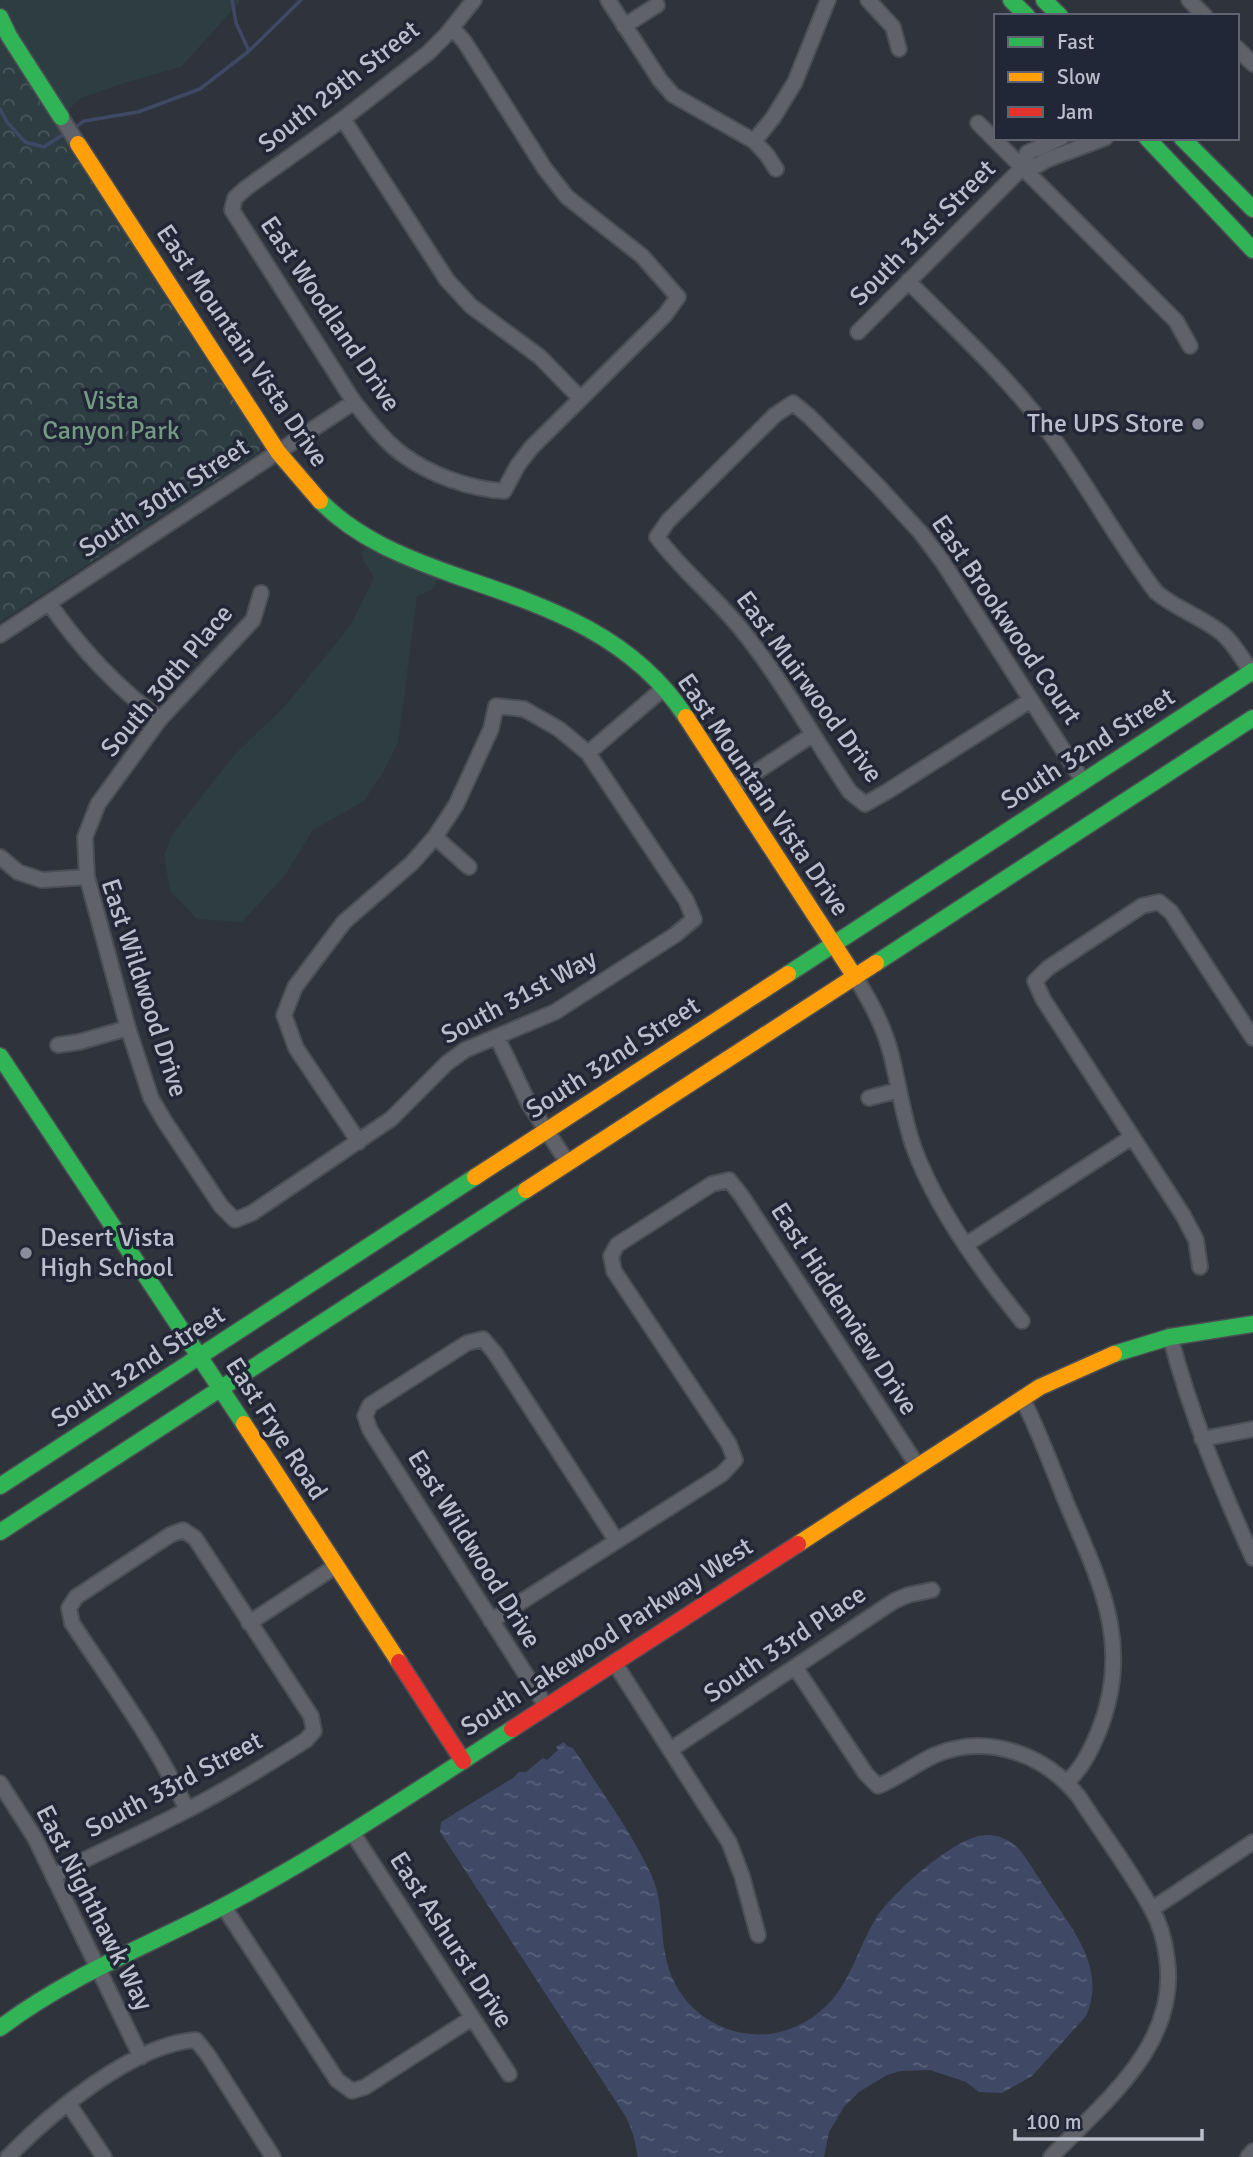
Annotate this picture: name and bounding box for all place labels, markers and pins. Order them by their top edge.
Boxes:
place label: The UPS Store [1027,408,1184,440]
marker: The UPS Store [1190,416,1206,432]
place label: Desert Vista High School [40,1222,175,1284]
marker: Desert Vista High School [18,1245,34,1261]

